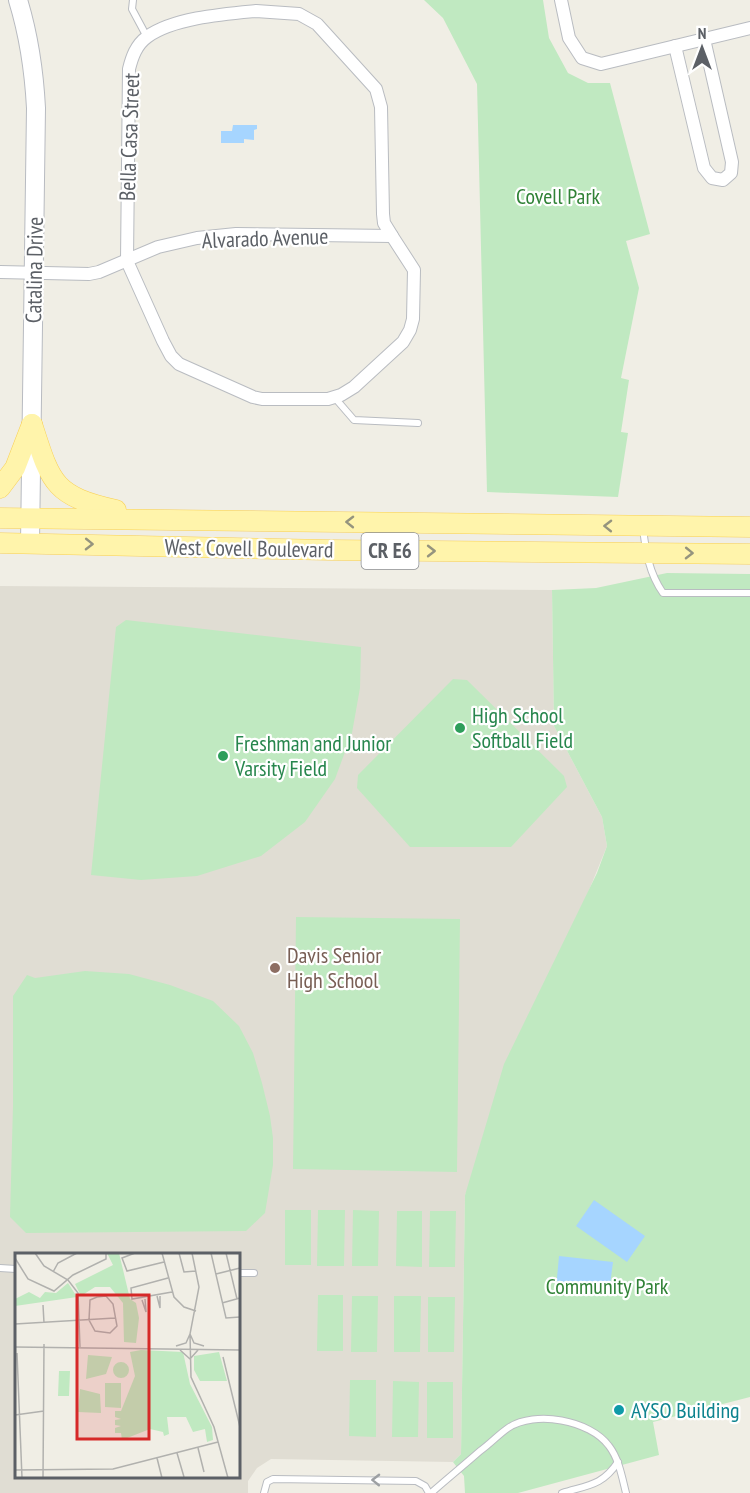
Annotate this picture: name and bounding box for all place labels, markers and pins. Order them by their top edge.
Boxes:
place label: High School Softball Field [472,701,573,754]
marker: High School Softball Field [453,721,467,735]
place label: Freshman and Junior Varsity Field [234,729,391,782]
marker: Freshman and Junior Varsity Field [216,749,230,763]
place label: Davis Senior High School [287,941,381,994]
marker: Davis Senior High School [268,961,282,975]
place label: AYSO Building [631,1396,740,1424]
marker: AYSO Building [612,1403,626,1417]

